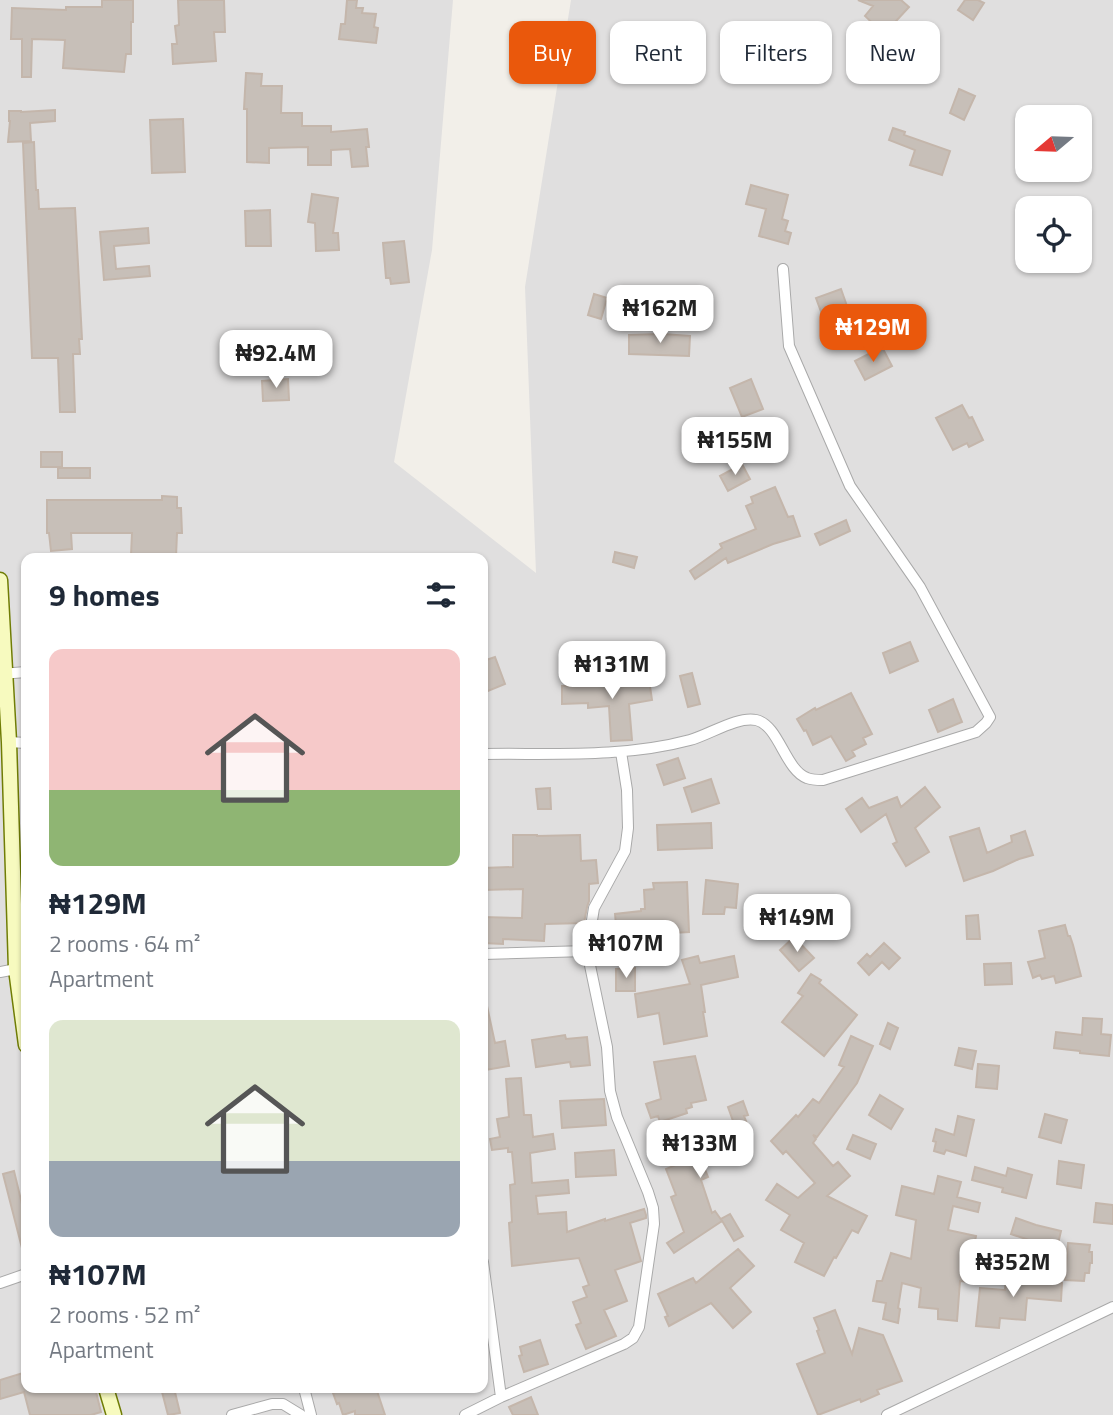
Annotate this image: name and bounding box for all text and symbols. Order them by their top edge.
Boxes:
chip: Buy [509,21,596,84]
chip: Rent [610,21,706,84]
chip: Filters [720,21,832,84]
chip: New [846,21,940,84]
north arrow [1015,105,1092,182]
map controls [1015,105,1092,273]
button: locate [1015,196,1092,273]
pin: ₦162M [611,286,709,345]
text: ₦162M [623,290,697,325]
pin: ₦129M [824,304,922,364]
text: ₦129M [836,309,910,344]
pin: ₦92.4M [219,330,333,390]
text: ₦92.4M [236,335,316,370]
pin: ₦155M [686,418,784,477]
text: ₦155M [698,422,772,457]
text: 9 homes [49,572,160,618]
icon: filters [422,576,460,614]
pin: ₦131M [563,642,661,701]
text: ₦131M [575,646,649,681]
icon: home [192,695,318,821]
text: ₦129M [49,880,147,926]
pin: ₦149M [748,894,846,954]
text: ₦149M [760,899,834,934]
pin: ₦107M [577,920,675,980]
text: ₦107M [589,925,663,960]
text: 2 rooms · 64 m² [49,926,200,961]
text: Apartment [49,961,154,996]
icon: home [192,1066,318,1192]
pin: ₦133M [651,1120,749,1180]
text: ₦133M [663,1125,737,1160]
pin: ₦352M [964,1240,1062,1299]
text: ₦352M [976,1244,1050,1279]
text: ₦107M [49,1251,147,1297]
text: 2 rooms · 52 m² [49,1297,200,1332]
text: Apartment [49,1332,154,1367]

